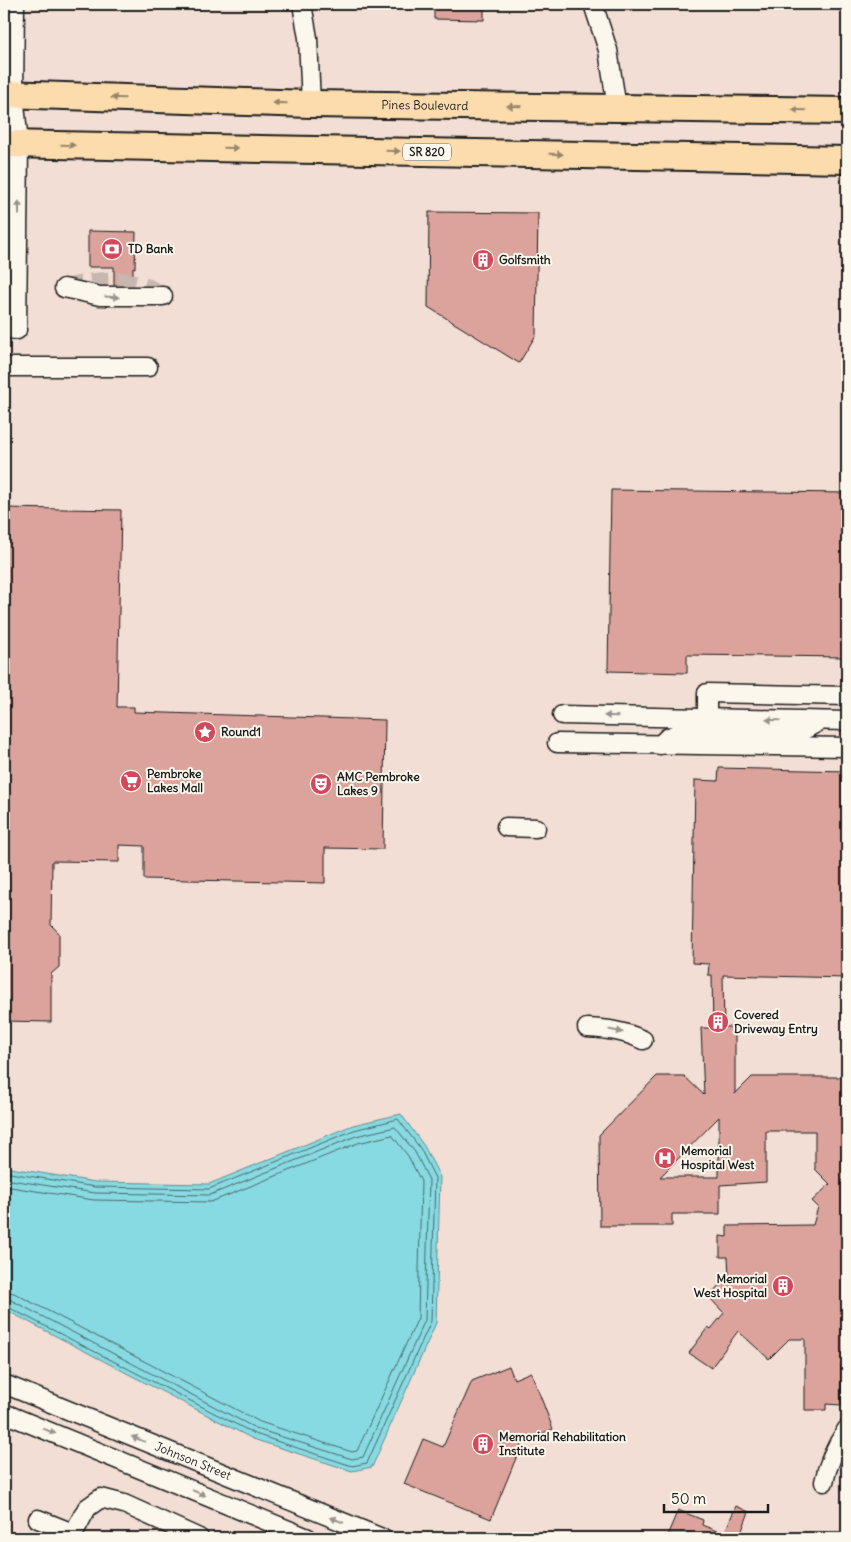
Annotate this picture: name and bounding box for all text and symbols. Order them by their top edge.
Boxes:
one-way arrow [109,93,125,101]
street label: Pines Boulevard [381,97,468,113]
one-way arrow [272,98,288,106]
one-way arrow [505,102,521,110]
one-way arrow [790,106,806,114]
one-way arrow [60,141,76,149]
one-way arrow [223,144,239,152]
road number: SR 820 [403,144,451,160]
one-way arrow [385,147,401,155]
one-way arrow [548,150,564,158]
one-way arrow [15,200,23,216]
bank icon: TD Bank [100,237,124,261]
place label: TD Bank [128,241,173,256]
building icon: Golfsmith [471,248,495,272]
place label: Golfsmith [499,252,551,267]
one-way arrow [104,293,120,301]
one-way arrow [602,712,618,720]
one-way arrow [765,715,781,723]
place icon: Round1 [193,720,217,744]
place label: Round1 [221,724,261,739]
place label: Pembroke Lakes Mall [147,766,203,795]
supermarket icon: Pembroke Lakes Mall [119,769,143,793]
place label: AMC Pembroke Lakes 9 [337,769,420,798]
theatre icon: AMC Pembroke Lakes 9 [309,772,333,796]
place label: Covered Driveway Entry [734,1007,818,1037]
building icon: Covered Driveway Entry [706,1010,730,1034]
one-way arrow [608,1027,624,1035]
place label: Memorial Hospital West [681,1143,755,1173]
hospital icon: Memorial Hospital West [653,1146,677,1170]
place label: Memorial West Hospital [694,1271,767,1301]
building icon: Memorial West Hospital [771,1274,795,1298]
one-way arrow [42,1428,56,1436]
place label: Memorial Rehabilitation Institute [499,1429,626,1458]
building icon: Memorial Rehabilitation Institute [471,1432,495,1456]
one-way arrow [130,1435,145,1442]
street label: Johnson Street [153,1438,233,1483]
scale bar [664,1482,767,1514]
text: 50 m [671,1489,706,1508]
one-way arrow [192,1490,206,1498]
one-way arrow [329,1516,344,1524]

